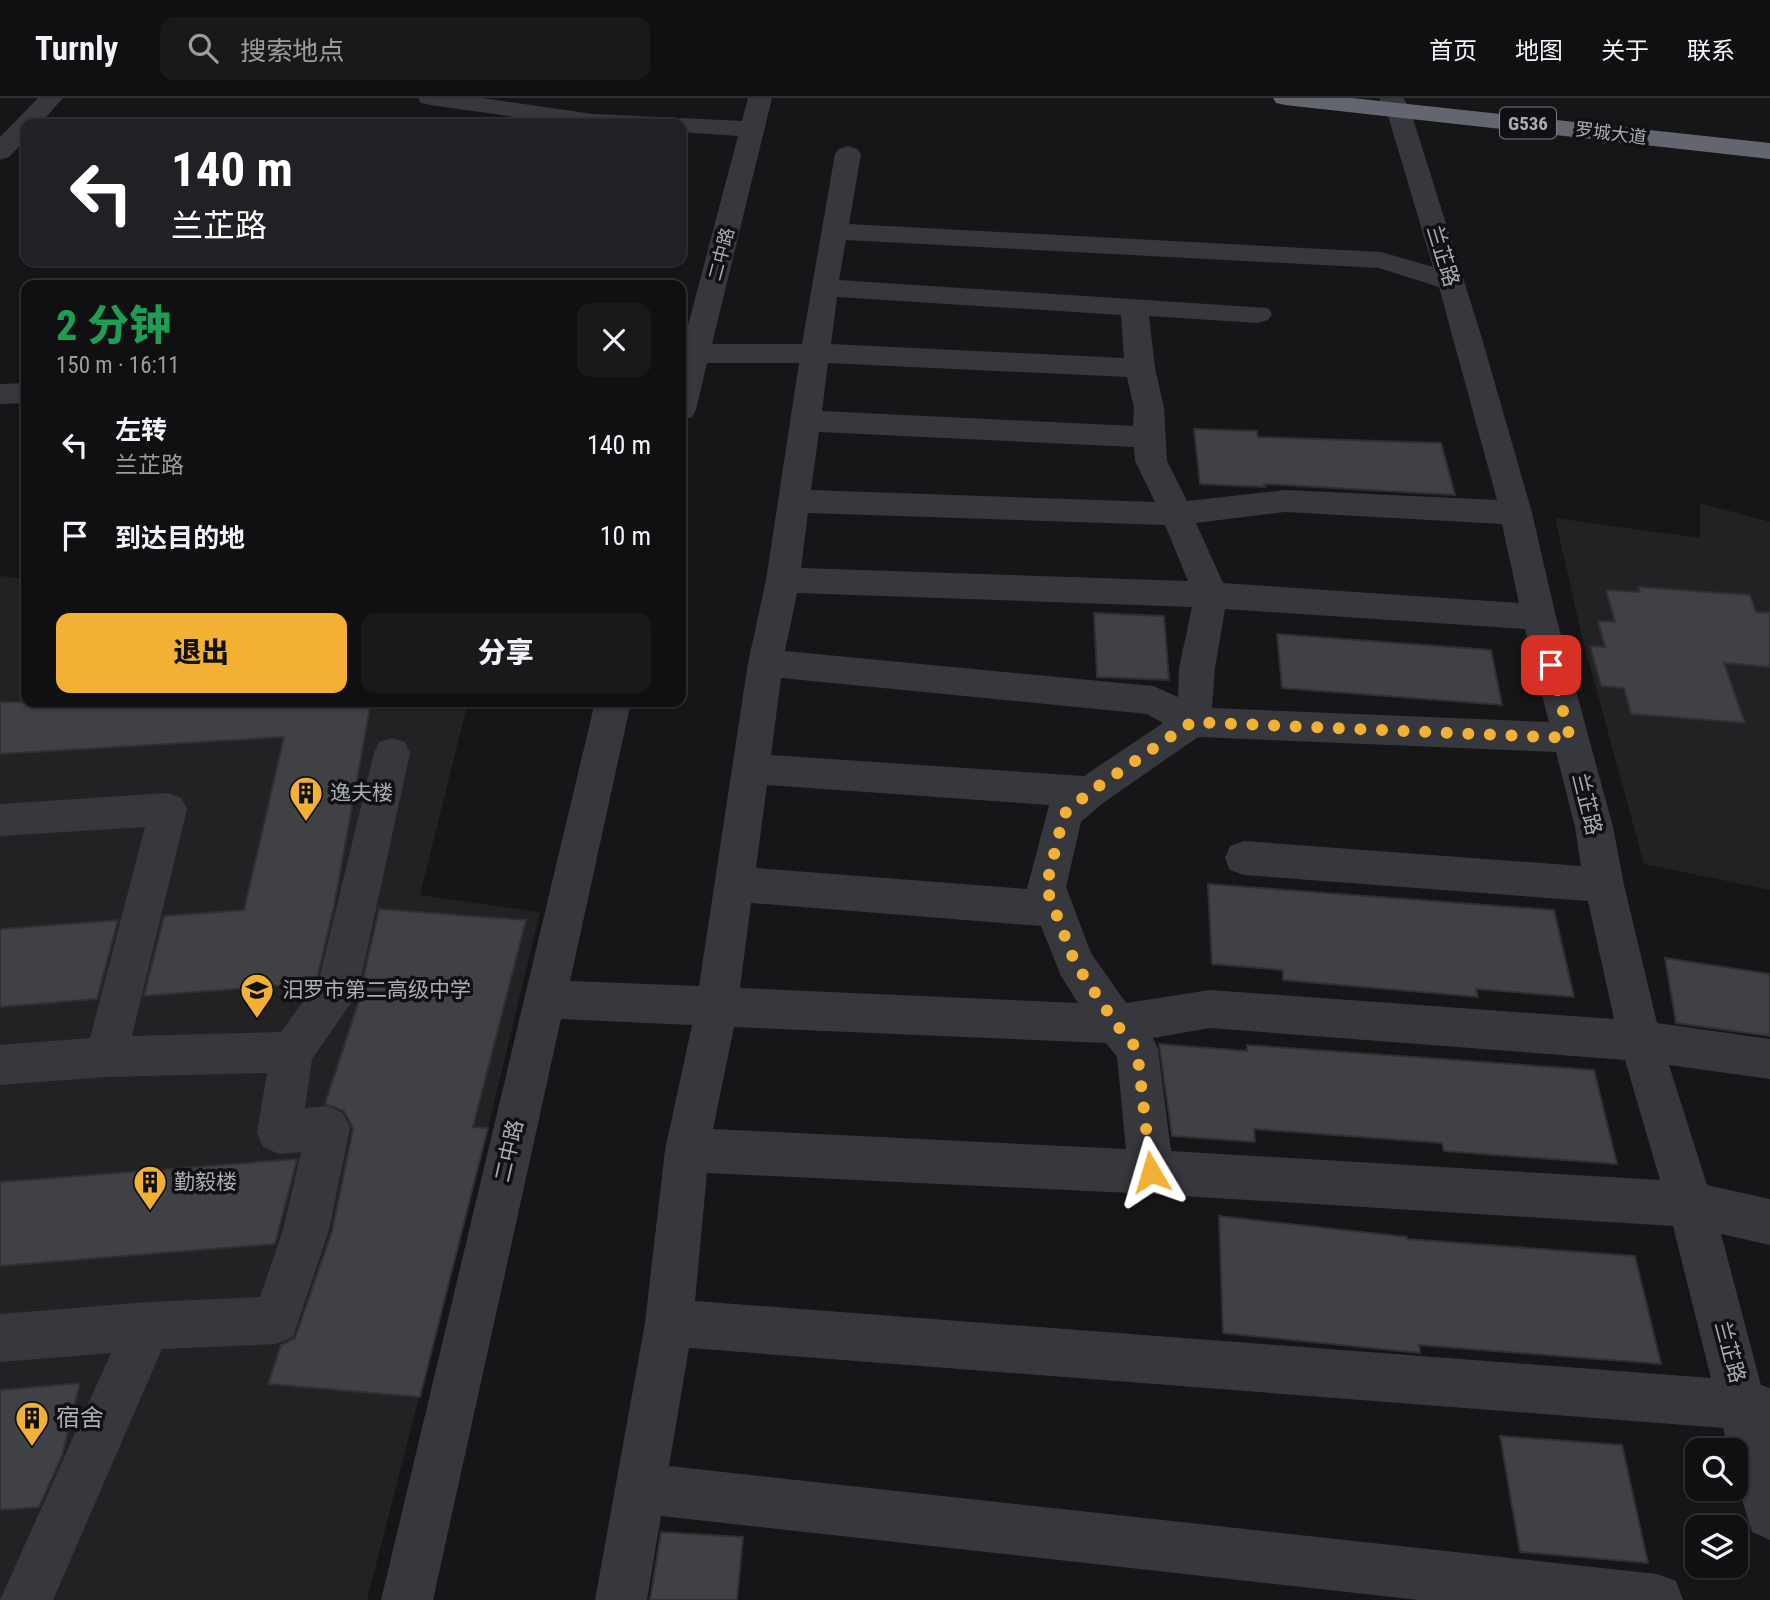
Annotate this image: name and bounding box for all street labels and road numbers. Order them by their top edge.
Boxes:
road number: G536 [1500,108,1556,139]
street label: 罗城大道 [1574,118,1648,148]
street label: 兰芷路 [1422,222,1464,290]
street label: 二中路 [704,225,738,283]
street label: 兰芷路 [1568,771,1606,837]
street label: 二中路 [490,1118,528,1184]
street label: 兰芷路 [1710,1318,1750,1386]

